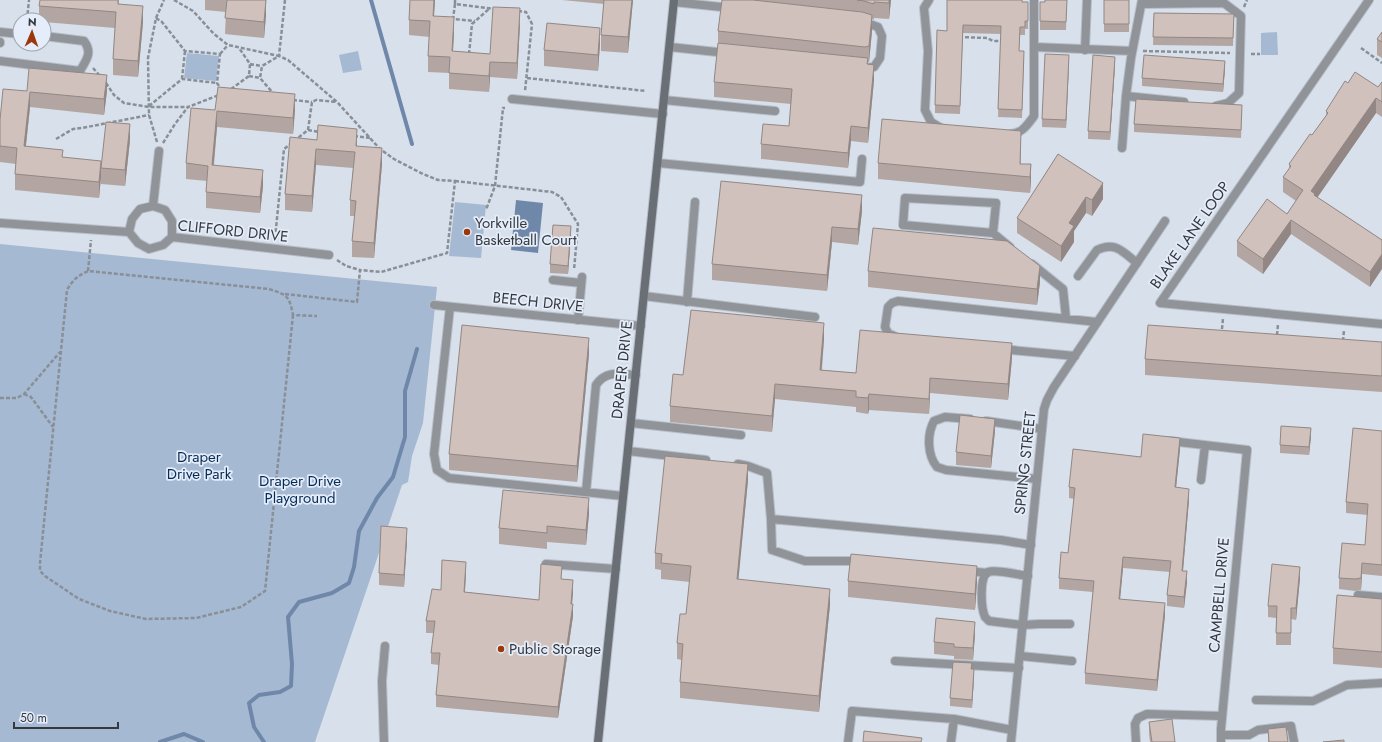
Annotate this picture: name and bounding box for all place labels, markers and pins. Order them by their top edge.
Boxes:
place label: Yorkville Basketball Court [475,212,577,251]
marker: Yorkville Basketball Court [462,227,472,237]
place label: Public Storage [509,638,601,660]
marker: Public Storage [496,644,506,654]

